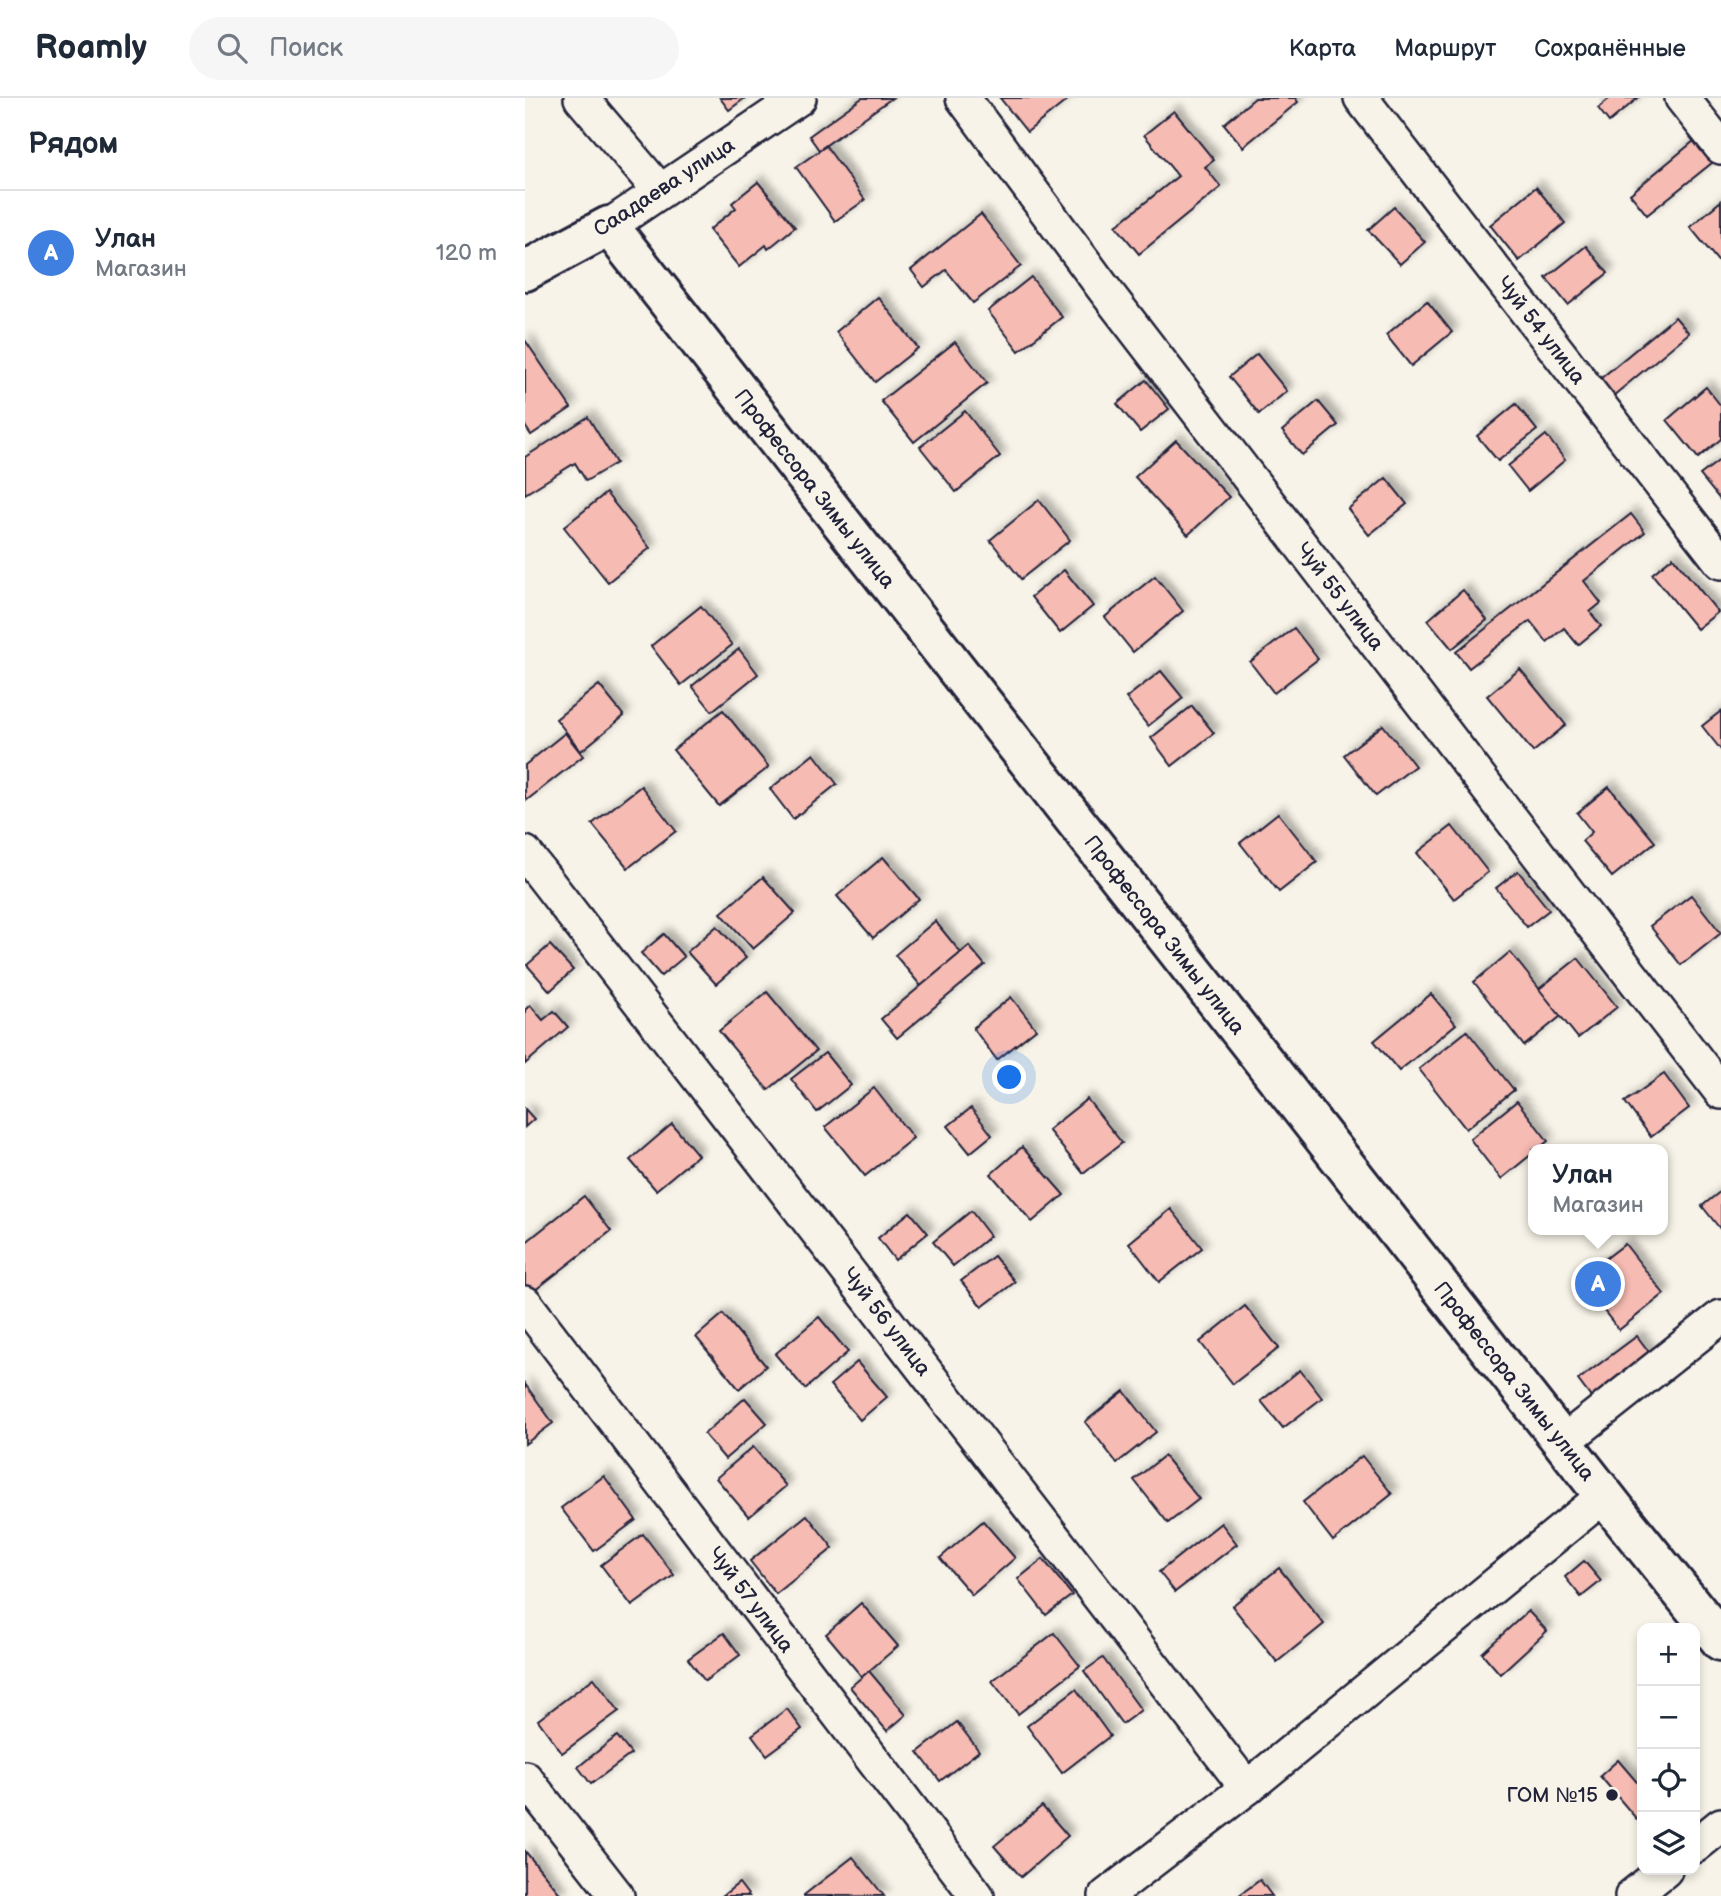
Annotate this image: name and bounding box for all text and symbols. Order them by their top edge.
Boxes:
search box [189,17,679,80]
text: Roamly [35,28,147,68]
icon: search [213,29,251,67]
text: Поиск [269,33,343,64]
text: Карта [1289,34,1356,63]
text: Маршрут [1394,34,1496,63]
text: Сохранённые [1534,34,1686,63]
text: Рядом [28,126,118,162]
street label: Саадаева улица [589,132,740,242]
text: Улан [95,224,156,255]
text: A [44,239,58,267]
text: 120 m [436,239,497,267]
text: Магазин [95,255,187,283]
street label: Чуй 54 улица [1491,272,1591,390]
street label: Профессора Зимы улица [729,384,901,594]
street label: Чуй 55 улица [1290,538,1389,656]
street label: Профессора Зимы улица [1079,831,1250,1040]
your location [992,1060,1026,1094]
popup [1528,1144,1668,1235]
text: Улан [1552,1160,1613,1191]
text: Магазин [1552,1191,1644,1219]
pin: A [1575,1258,1621,1310]
street label: Чуй 56 улица [837,1263,936,1381]
street label: Профессора Зимы улица [1428,1277,1600,1486]
street label: Чуй 57 улица [703,1542,799,1658]
map controls [1637,1623,1700,1875]
button: + [1637,1623,1700,1686]
button: − [1637,1686,1700,1749]
button: locate [1637,1749,1700,1812]
place label: ГОМ №15 [1507,1783,1598,1808]
marker: ГОМ №15 [1604,1787,1620,1803]
button: layers [1637,1812,1700,1875]

